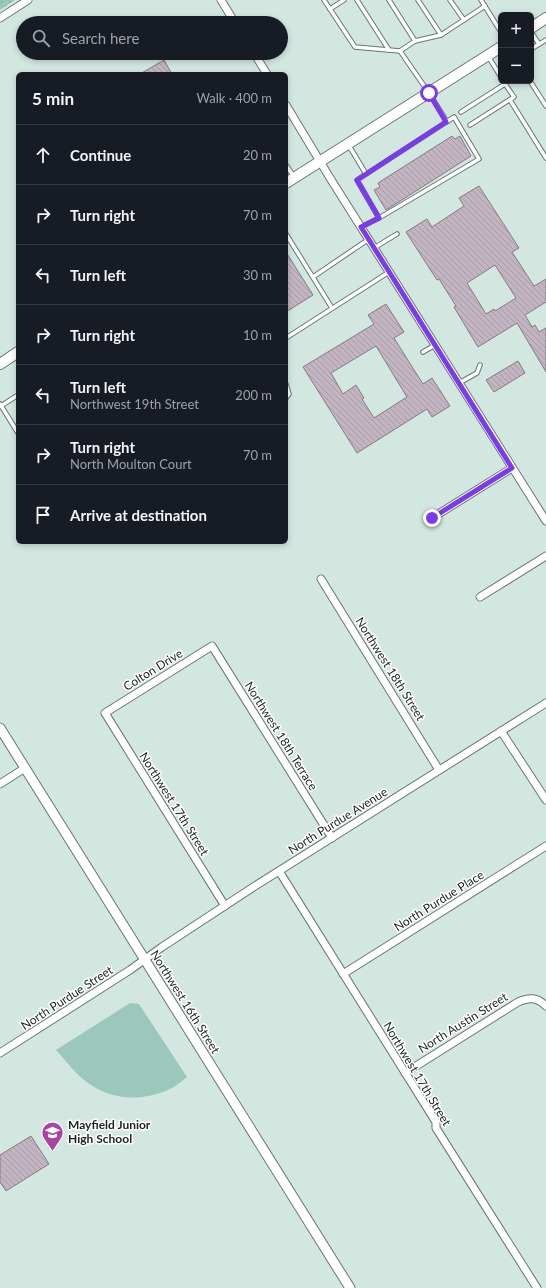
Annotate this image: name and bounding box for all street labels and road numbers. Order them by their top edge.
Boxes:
street label: Northwest 18th Street [353,614,429,724]
street label: Colton Drive [120,645,185,694]
street label: Northwest 18th Terrace [242,679,321,793]
street label: Northwest 17th Street [137,749,213,859]
street label: North Purdue Avenue [285,784,390,857]
street label: North Purdue Place [391,867,486,934]
street label: Northwest 16th Street [148,947,224,1057]
street label: North Purdue Street [18,962,116,1033]
street label: North Austin Street [415,989,511,1056]
street label: Northwest 17th Street [380,1019,455,1129]

